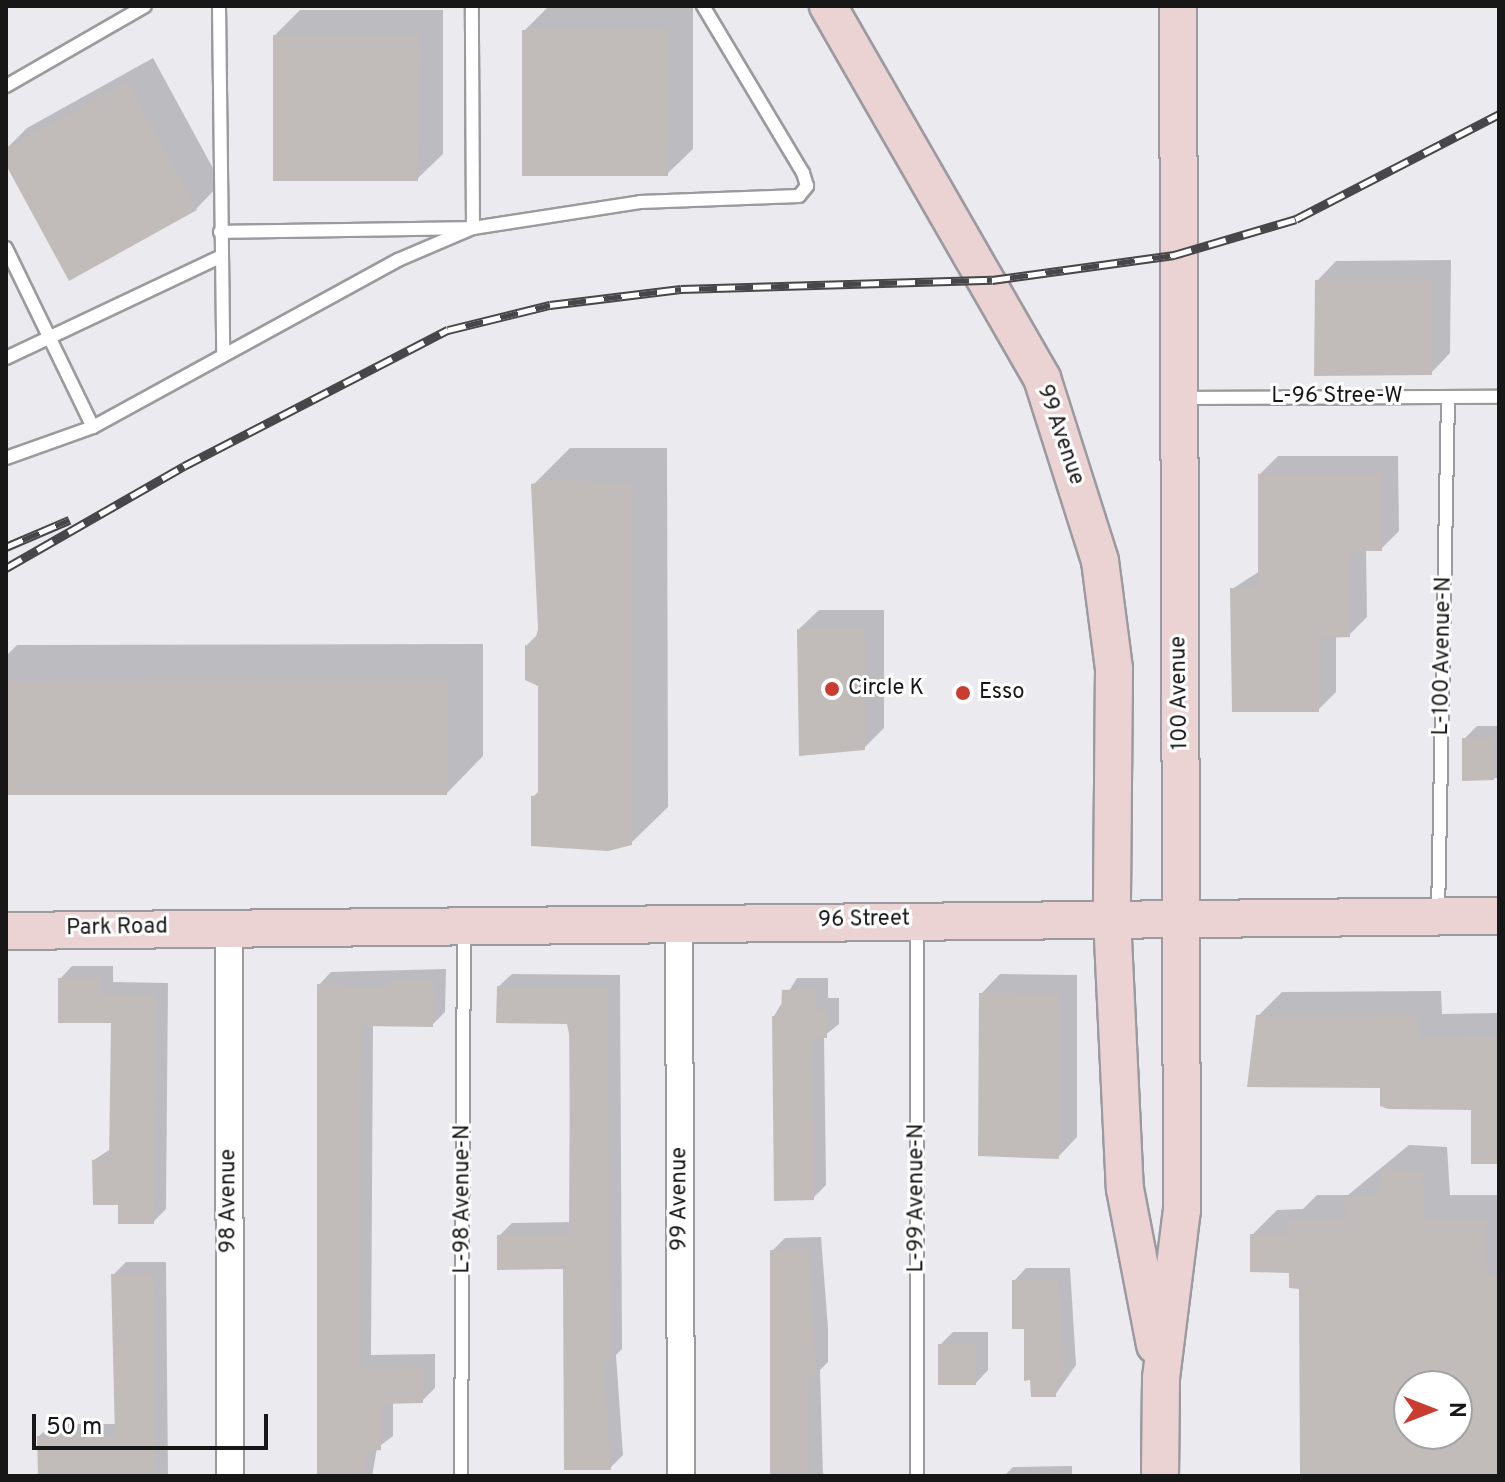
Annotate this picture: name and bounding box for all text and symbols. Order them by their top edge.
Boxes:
street label: 99 Avenue [1030,381,1090,489]
street label: L-96 Stree-W [1271,384,1403,410]
street label: L-100 Avenue-N [1428,576,1458,736]
street label: 100 Avenue [1166,635,1194,751]
place label: Circle K [848,676,924,702]
marker: Circle K [823,680,841,698]
place label: Esso [979,680,1024,706]
marker: Esso [954,684,972,702]
street label: 96 Street [818,906,910,934]
street label: Park Road [66,914,168,942]
street label: L-99 Avenue-N [904,1123,930,1273]
street label: L-98 Avenue-N [450,1124,476,1274]
street label: 99 Avenue [667,1147,693,1251]
street label: 98 Avenue [216,1148,242,1254]
north arrow [1393,1370,1473,1450]
scale bar [36,1398,272,1448]
text: N [1442,1402,1469,1418]
text: 50 m [46,1413,102,1443]

